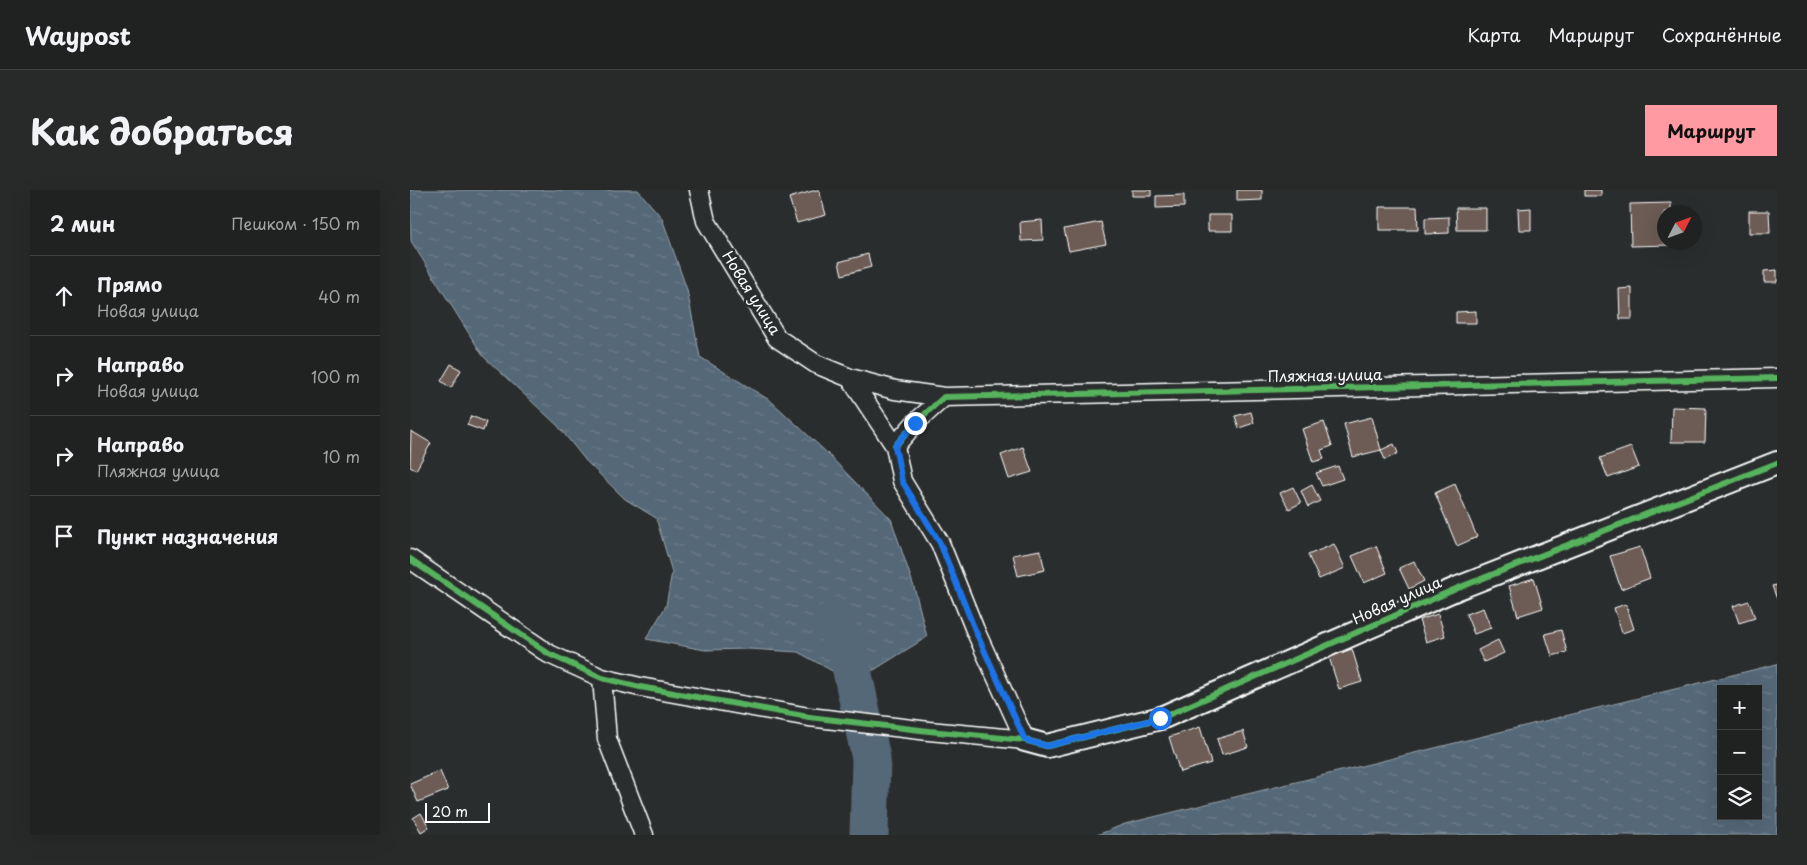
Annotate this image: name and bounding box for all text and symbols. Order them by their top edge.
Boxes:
text: Waypost [25,17,131,53]
text: Карта [1468,21,1520,48]
text: Маршрут [1548,21,1634,48]
text: Сохранённые [1662,21,1782,48]
text: Как добраться [30,104,294,157]
button: Маршрут [1645,105,1777,156]
north arrow [1657,205,1702,250]
text: 2 мин [50,207,115,239]
text: Пешком · 150 m [231,211,360,235]
street label: Новая улица [717,246,788,339]
text: Прямо [97,270,162,298]
icon: ahead [50,282,78,310]
text: 40 m [318,284,360,308]
text: Новая улица [97,298,199,322]
text: Направо [97,350,184,378]
icon: right [50,362,78,390]
street label: Пляжная улица [1267,362,1383,387]
text: 100 m [311,364,360,388]
text: Новая улица [97,378,199,402]
route end [904,412,927,435]
text: Направо [97,430,184,458]
icon: right [50,442,78,470]
text: 10 m [323,444,360,468]
text: Пляжная улица [97,458,220,482]
icon: arrive [50,522,78,550]
text: Пункт назначения [97,522,278,550]
street label: Новая улица [1348,569,1445,630]
map controls [1717,685,1762,820]
button: + [1717,685,1762,730]
route start [1149,707,1172,730]
button: − [1717,730,1762,775]
button: layers [1717,775,1762,820]
scale bar [425,800,490,823]
text: 20 m [432,801,468,822]

